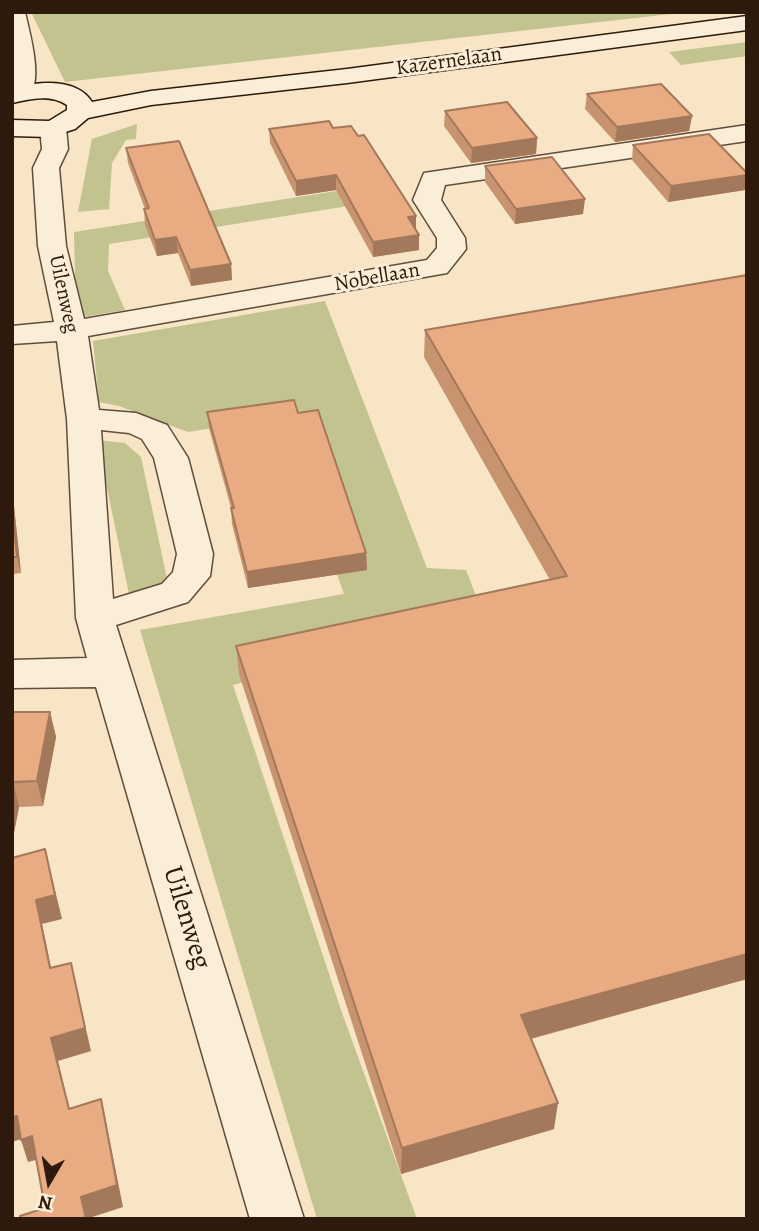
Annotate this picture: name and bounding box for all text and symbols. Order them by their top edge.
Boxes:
street label: Kazernelaan [394,42,504,82]
street label: Uilenweg [42,252,84,336]
street label: Nobellaan [332,258,422,298]
street label: Uilenweg [154,862,218,974]
north arrow [14,1147,84,1217]
text: N [36,1189,54,1217]

